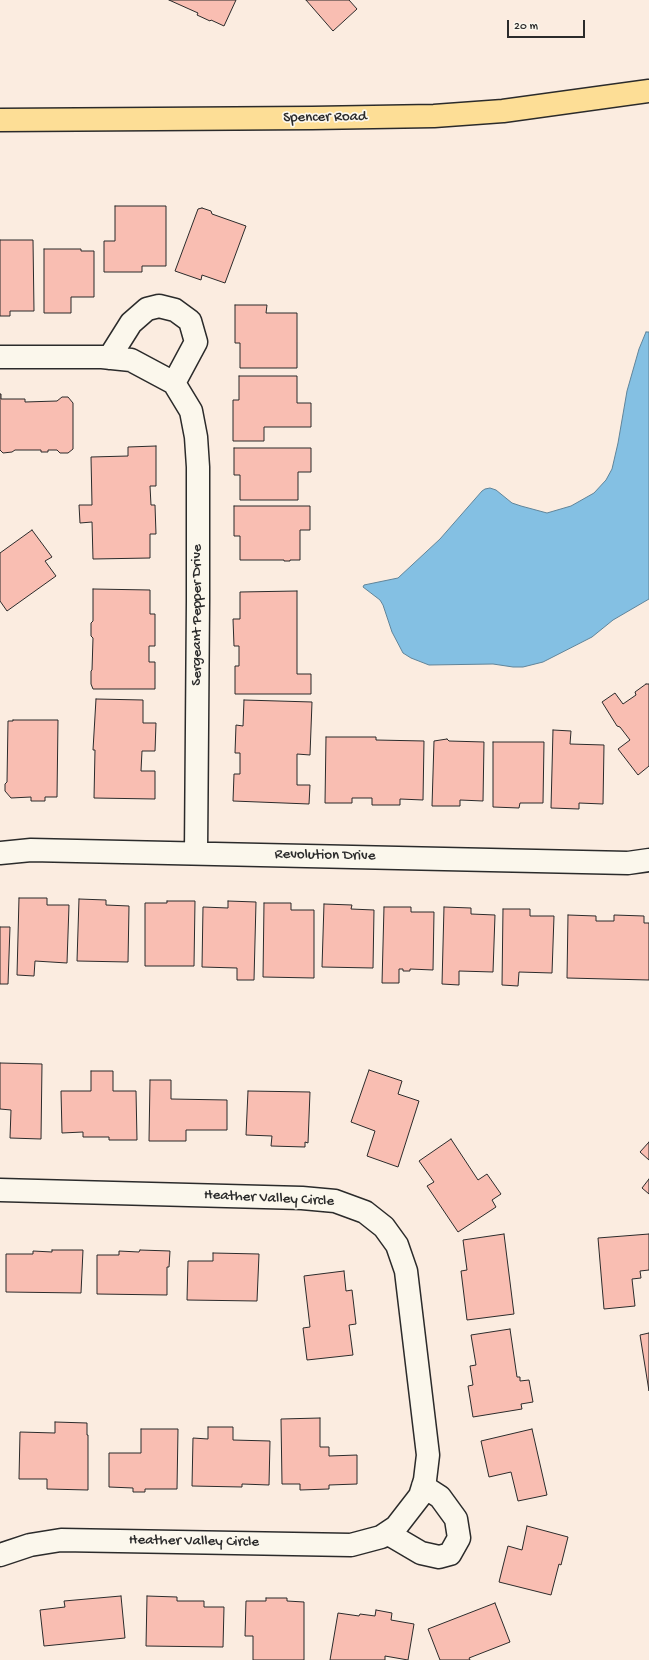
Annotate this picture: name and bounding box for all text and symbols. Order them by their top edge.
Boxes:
scale bar [509,12,587,38]
text: 20 m [514,20,538,34]
street label: Spencer Road [283,108,367,128]
street label: Sergeant Pepper Drive [189,544,207,686]
street label: Revolution Drive [274,846,376,866]
street label: Heather Valley Circle [204,1187,334,1211]
street label: Heather Valley Circle [129,1532,259,1552]

